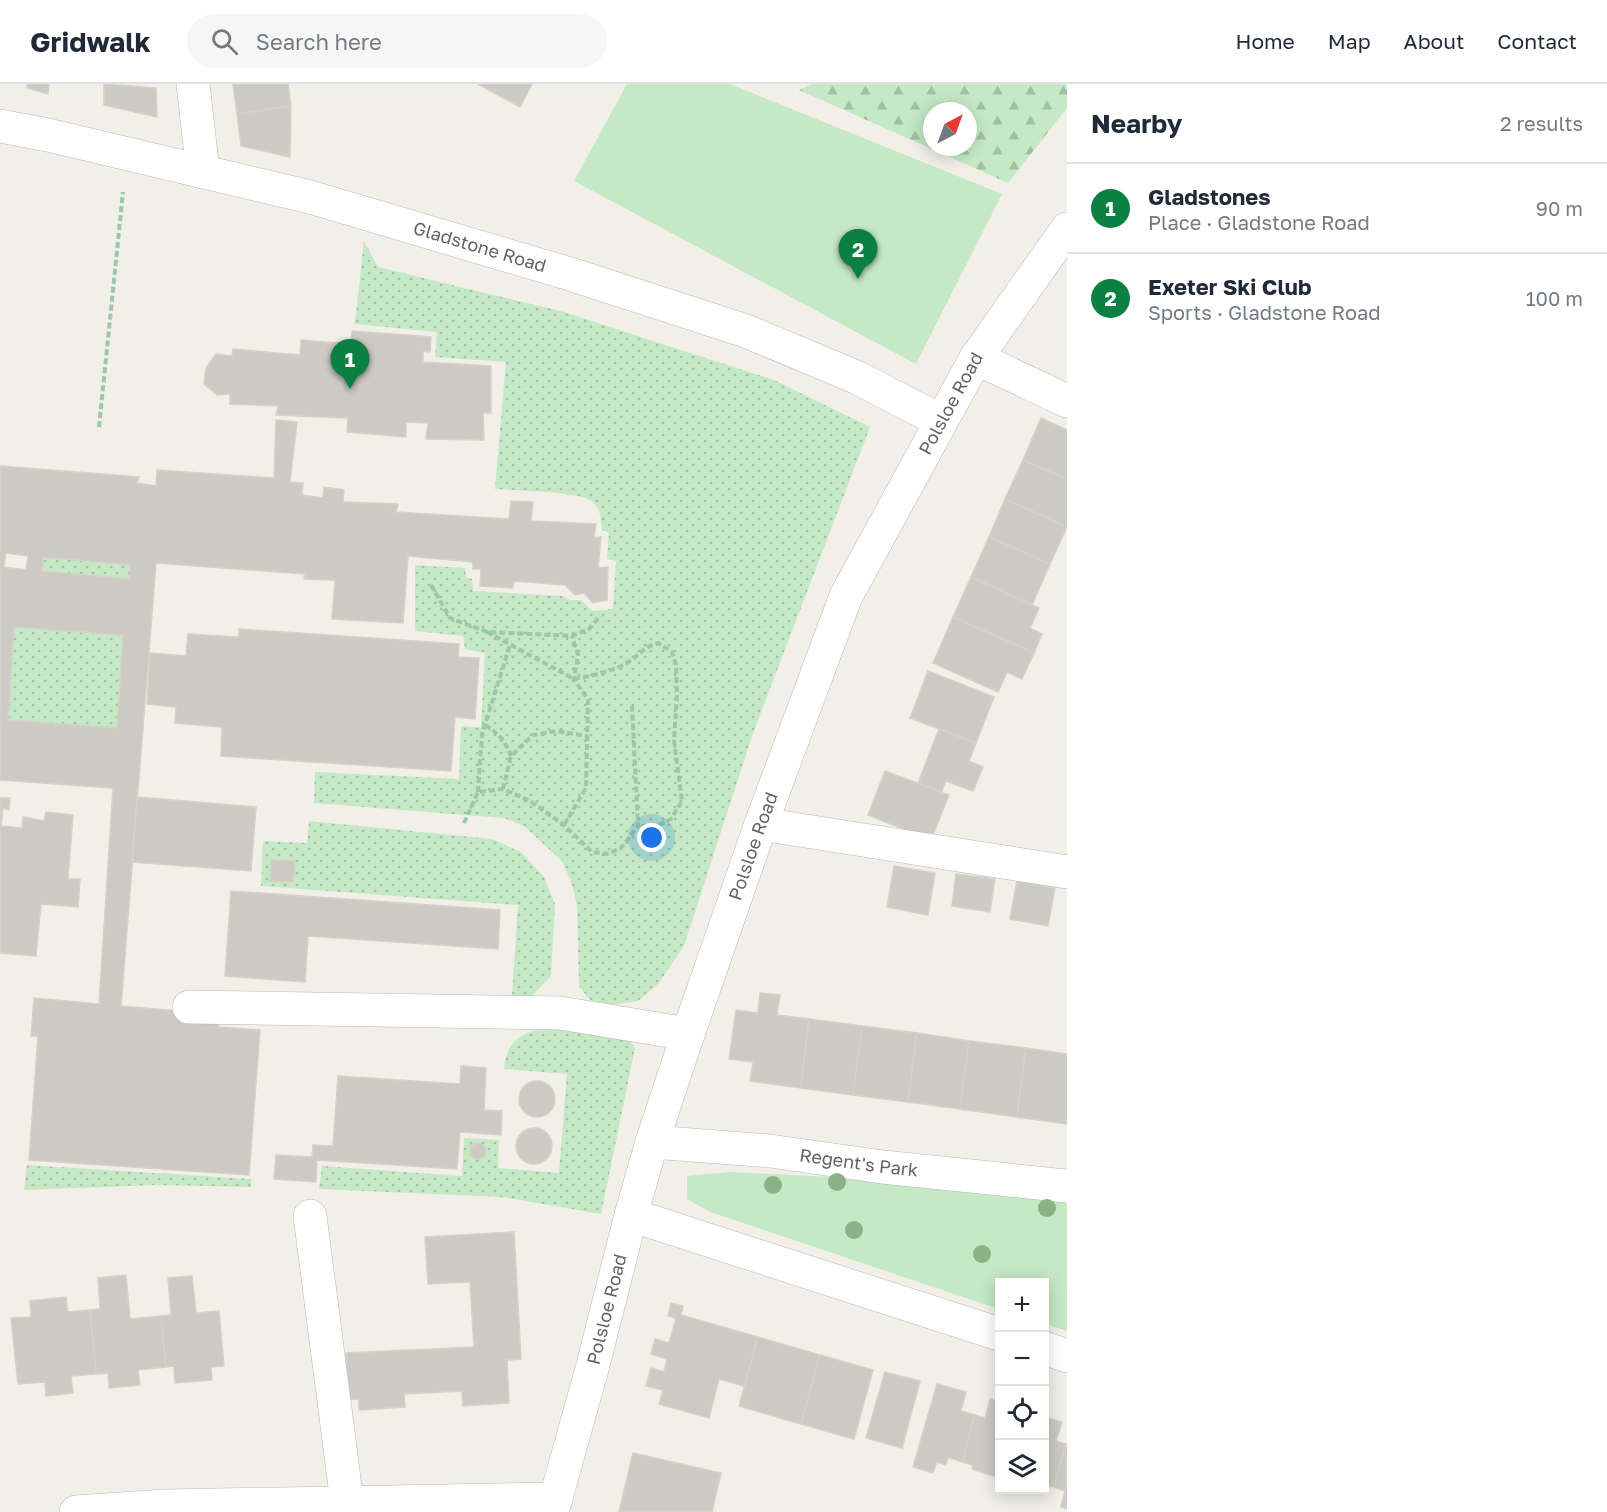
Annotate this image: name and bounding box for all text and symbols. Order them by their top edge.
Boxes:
search box [187,14,607,68]
text: Gridwalk [30,25,151,58]
icon: search [208,25,241,58]
text: Search here [256,28,382,55]
text: Home [1235,28,1295,54]
text: Map [1328,28,1371,54]
text: About [1404,28,1464,54]
text: Contact [1497,28,1577,54]
north arrow [923,102,977,156]
text: Nearby [1091,108,1182,139]
text: 2 results [1500,111,1583,135]
text: Gladstones [1148,183,1271,210]
text: 1 [1105,196,1116,220]
text: 90 m [1536,196,1583,220]
text: Place · Gladstone Road [1148,210,1370,234]
street label: Gladstone Road [411,216,549,276]
pin: 2 [838,230,878,279]
text: Exeter Ski Club [1148,273,1311,300]
text: 2 [1104,286,1117,310]
text: 100 m [1526,286,1583,310]
text: Sports · Gladstone Road [1148,300,1381,324]
pin: 1 [330,340,370,389]
street label: Polsloe Road [913,348,987,458]
street label: Polsloe Road [723,789,782,903]
your location [637,823,666,852]
street label: Regent's Park [798,1143,919,1181]
street label: Polsloe Road [582,1252,631,1367]
map controls [995,1278,1049,1494]
button: + [995,1278,1049,1332]
button: − [995,1332,1049,1386]
button: locate [995,1386,1049,1440]
button: layers [995,1440,1049,1494]

